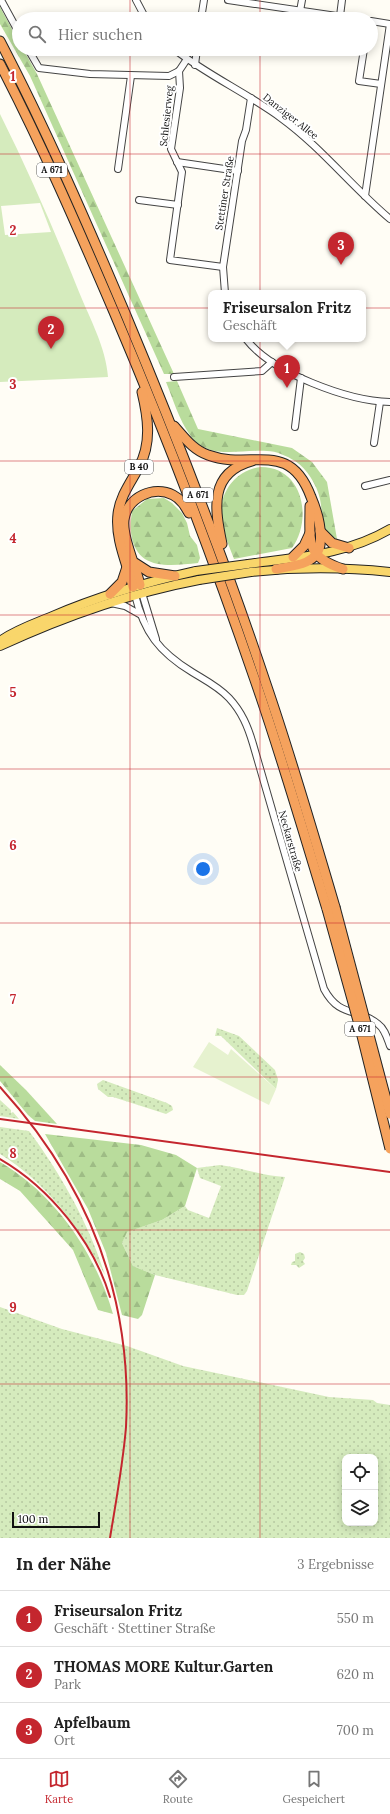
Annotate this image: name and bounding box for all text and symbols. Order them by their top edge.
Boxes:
search box [12,12,378,56]
icon: search [26,23,48,45]
text: Hier suchen [58,25,142,44]
text: 1 [10,68,16,85]
street label: Schlesierweg [157,84,176,147]
street label: Danziger Allee [260,91,322,142]
street label: Stettiner Straße [212,154,237,231]
road number: A 671 [37,163,67,177]
text: 2 [10,222,17,239]
pin: 3 [328,232,354,265]
popup [208,290,366,342]
text: Friseursalon Fritz [223,298,351,317]
pin: 2 [38,316,64,349]
text: Geschäft [223,317,277,334]
pin: 1 [274,355,300,388]
text: 3 [9,376,17,393]
road number: B 40 [125,460,153,474]
road number: A 671 [183,488,213,502]
text: 4 [9,530,17,547]
text: 5 [9,684,17,701]
street label: Neckarstraße [276,809,306,874]
text: 6 [9,837,17,854]
your location [193,859,213,879]
text: 7 [10,991,16,1008]
road number: A 671 [345,1022,375,1036]
text: 8 [9,1145,17,1162]
text: 9 [9,1299,17,1316]
map controls [342,1454,378,1526]
button: locate [342,1454,378,1490]
button: layers [342,1490,378,1526]
scale bar [12,1510,100,1529]
text: 100 m [18,1512,48,1526]
text: In der Nähe [16,1553,111,1575]
text: 3 Ergebnisse [297,1556,374,1573]
text: Friseursalon Fritz [54,1601,182,1620]
text: 1 [26,1610,32,1627]
text: 550 m [337,1610,374,1627]
text: Geschäft · Stettiner Straße [54,1620,216,1637]
text: THOMAS MORE Kultur.Garten [54,1657,273,1676]
text: 2 [26,1666,32,1683]
text: 620 m [336,1666,374,1683]
text: Park [54,1676,81,1693]
text: Apfelbaum [54,1713,130,1732]
text: 3 [25,1722,33,1739]
text: 700 m [337,1722,374,1739]
text: Ort [54,1732,75,1749]
tab: Karte [45,1768,73,1806]
tab: Route [163,1768,193,1806]
tab: Gespeichert [283,1768,345,1806]

